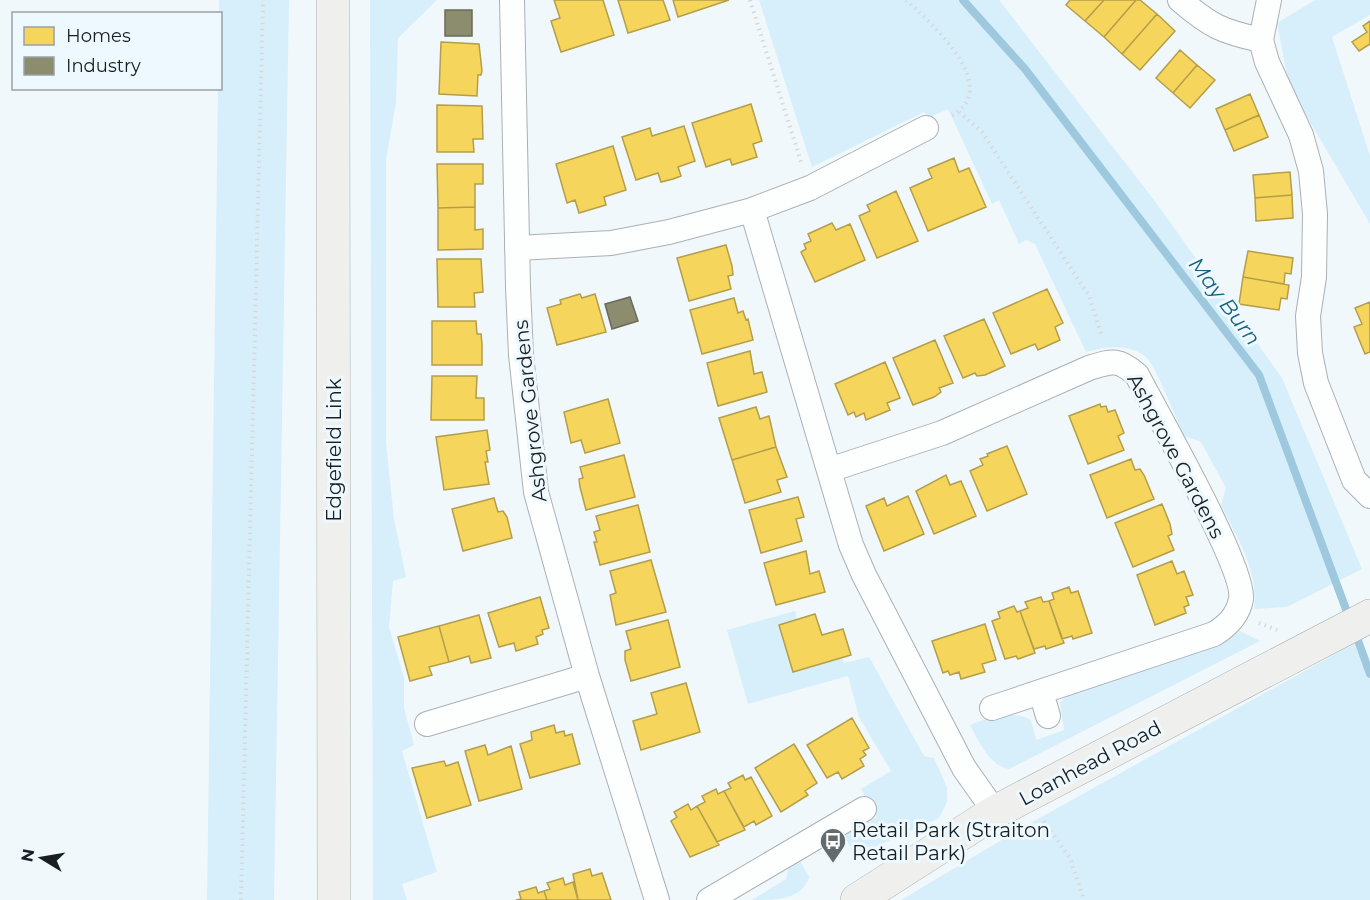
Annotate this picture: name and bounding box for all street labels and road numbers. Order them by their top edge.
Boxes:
street label: Ashgrove Gardens [508,318,552,503]
street label: Ashgrove Gardens [1122,370,1230,543]
street label: Edgefield Link [322,378,346,522]
street label: Loanhead Road [1015,715,1165,811]

